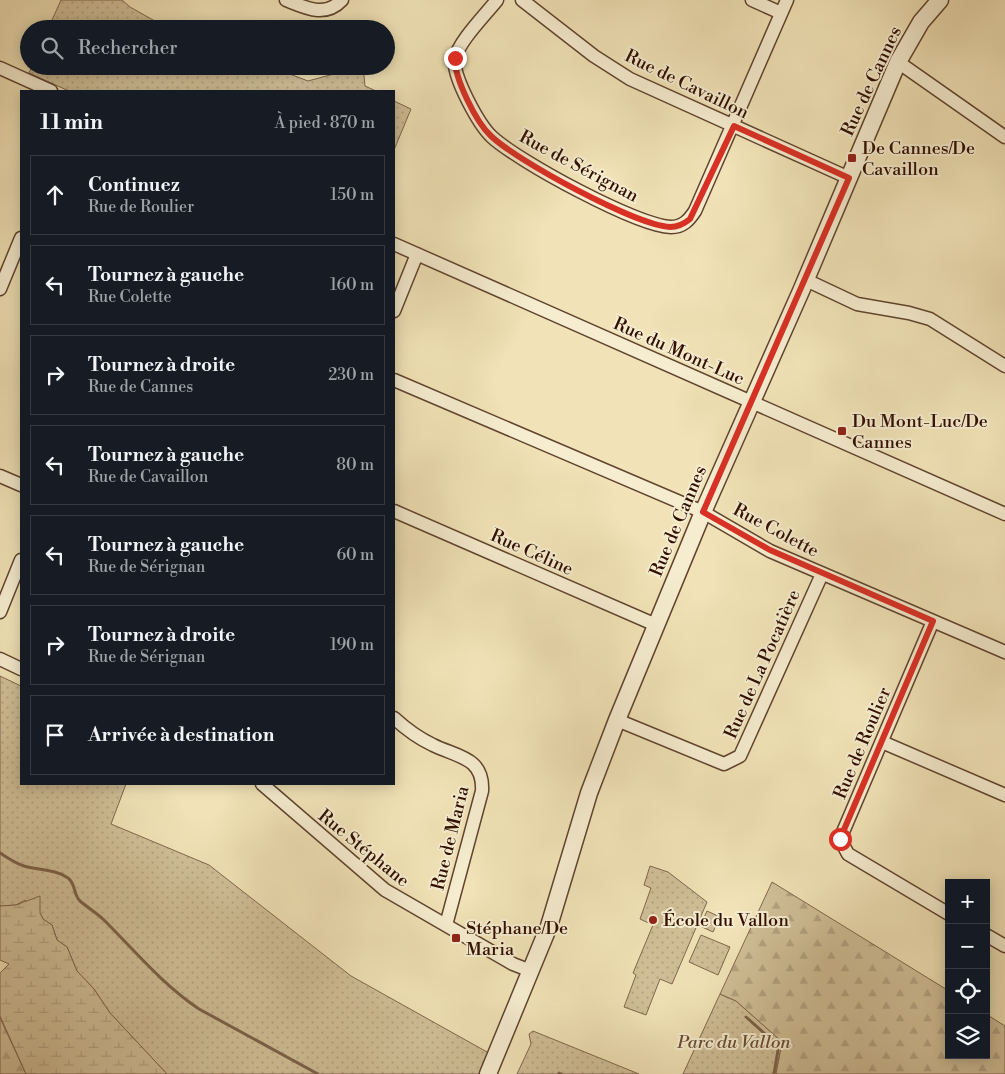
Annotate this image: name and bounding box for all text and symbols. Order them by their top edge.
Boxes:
search box [20,20,395,75]
street label: Rue de Cannes [836,23,907,140]
icon: search [38,34,66,62]
text: Rechercher [78,36,177,60]
street label: Rue de Cavaillon [621,44,753,125]
route end [444,47,467,70]
text: 11 min [40,110,103,136]
text: À pied · 870 m [275,113,375,133]
street label: Rue de Sérignan [515,125,643,208]
place label: De Cannes/De Cavaillon [862,137,975,181]
marker: De Cannes/De Cavaillon [846,152,858,164]
text: Continuez [88,173,180,197]
icon: ahead [41,181,69,209]
text: 150 m [330,185,374,205]
text: Rue de Roulier [88,197,194,217]
text: Tournez à gauche [88,263,244,287]
icon: left [41,271,69,299]
text: 160 m [330,275,374,295]
text: Rue Colette [88,287,172,307]
street label: Rue du Mont-Luc [610,312,748,391]
text: Tournez à droite [88,353,235,377]
icon: right [41,361,69,389]
text: 230 m [328,365,374,385]
text: Rue de Cannes [88,377,193,397]
place label: Du Mont-Luc/De Cannes [852,410,988,454]
marker: Du Mont-Luc/De Cannes [836,425,848,437]
text: Tournez à gauche [88,443,244,467]
icon: left [41,451,69,479]
text: 80 m [336,455,374,475]
street label: Rue de Cannes [645,462,712,580]
text: Rue de Cavaillon [88,467,208,487]
street label: Rue Colette [729,498,823,563]
street label: Rue Céline [487,524,577,581]
text: Tournez à gauche [88,533,244,557]
icon: left [41,541,69,569]
text: 60 m [336,545,374,565]
text: Rue de Sérignan [88,557,205,577]
street label: Rue de La Pocatière [719,586,806,742]
text: Tournez à droite [88,623,235,647]
icon: right [41,631,69,659]
text: 190 m [330,635,374,655]
text: Rue de Sérignan [88,647,205,667]
street label: Rue de Roulier [829,684,896,803]
icon: arrive [41,721,69,749]
text: Arrivée à destination [88,723,274,747]
street label: Rue de Maria [426,783,475,893]
street label: Rue Stéphane [313,804,414,892]
route start [829,828,852,851]
map controls [945,879,990,1059]
button: + [945,879,990,924]
place label: École du Vallon [663,909,789,932]
marker: École du Vallon [647,914,659,926]
place label: Stéphane/De Maria [466,917,568,961]
button: − [945,924,990,969]
marker: Stéphane/De Maria [450,932,462,944]
button: locate [945,969,990,1014]
button: layers [945,1014,990,1059]
park label: Parc du Vallon [676,1031,792,1054]

